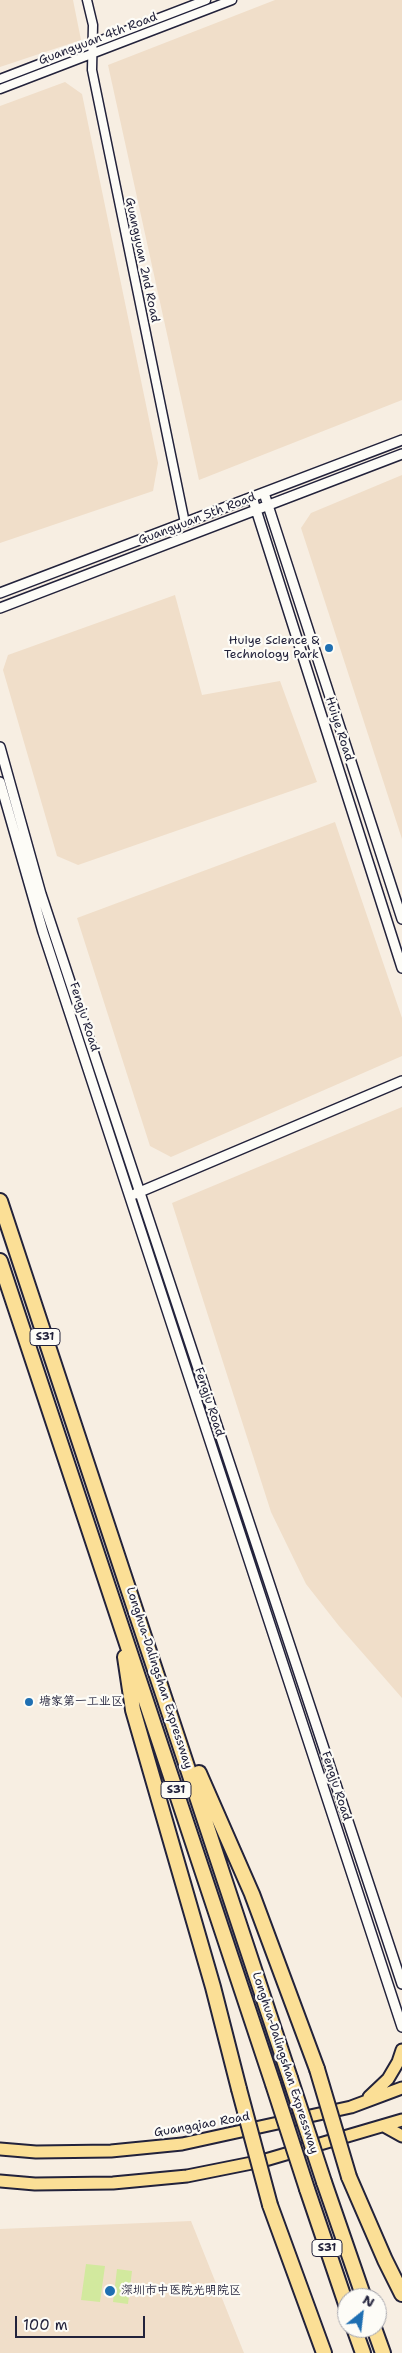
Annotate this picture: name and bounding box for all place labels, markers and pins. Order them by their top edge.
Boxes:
place label: Huiye Science & Technology Park [224,634,319,662]
marker: Huiye Science & Technology Park [323,642,335,654]
place label: 塘家第一工业区 [39,1695,123,1709]
marker: 塘家第一工业区 [23,1696,35,1708]
marker: 深圳市中医院光明院区 [103,2284,117,2298]
place label: 深圳市中医院光明院区 [121,2284,241,2298]

